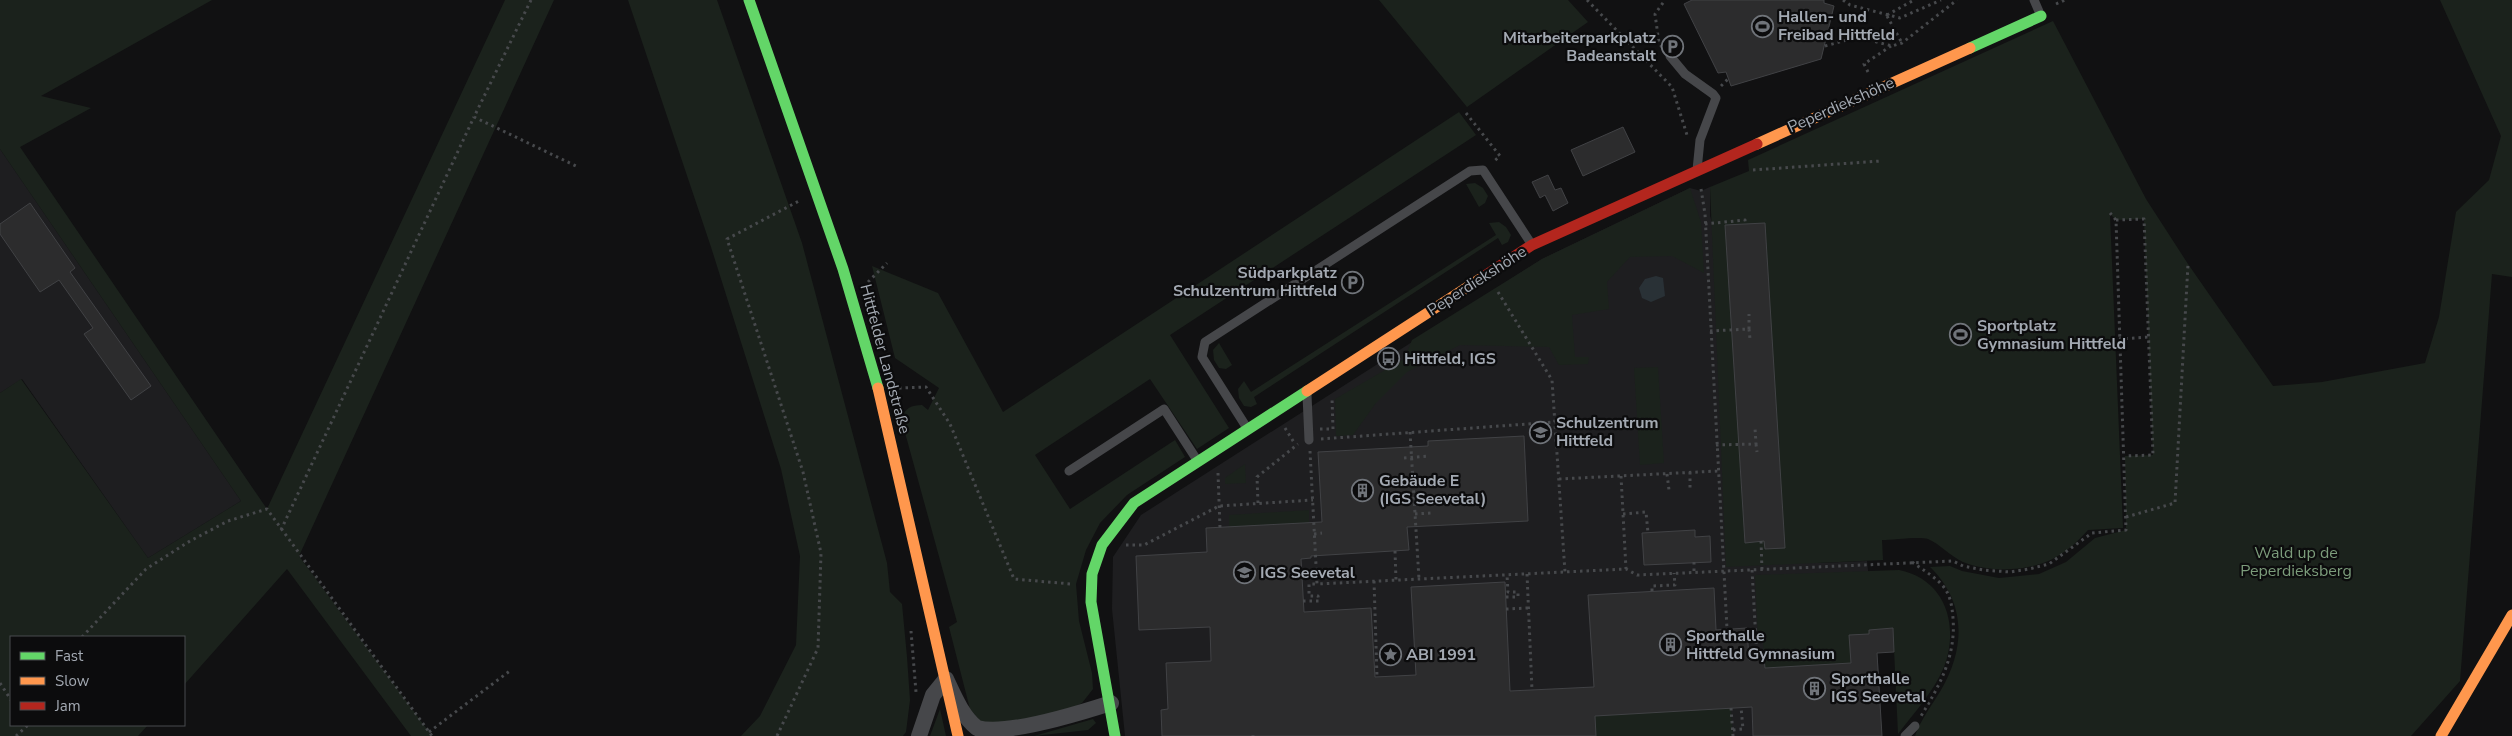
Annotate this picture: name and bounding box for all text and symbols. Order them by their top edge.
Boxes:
place label: Hallen- und Freibad Hittfeld [1778,6,1895,46]
sports icon: Hallen- und Freibad Hittfeld [1750,14,1774,38]
place label: Mitarbeiterparkplatz Badeanstalt [1503,27,1657,67]
parking icon: Mitarbeiterparkplatz Badeanstalt [1660,35,1684,59]
street label: Peperdiekshöhe [1784,72,1898,138]
street label: Peperdiekshöhe [1423,241,1531,321]
place label: Südparkplatz Schulzentrum Hittfeld [1173,262,1337,302]
parking icon: Südparkplatz Schulzentrum Hittfeld [1341,270,1365,294]
street label: Hittfelder Landstraße [854,282,916,436]
place label: Sportplatz Gymnasium Hittfeld [1977,315,2126,355]
sports icon: Sportplatz Gymnasium Hittfeld [1949,323,1973,347]
bus stop icon: Hittfeld, IGS [1376,347,1400,371]
place label: Hittfeld, IGS [1404,348,1496,370]
place label: Schulzentrum Hittfeld [1556,412,1659,452]
school or university icon: Schulzentrum Hittfeld [1528,420,1552,444]
place label: Gebäude E (IGS Seevetal) [1379,470,1486,510]
building icon: Gebäude E (IGS Seevetal) [1351,478,1375,502]
park label: Wald up de Peperdieksberg [2240,542,2352,582]
school or university icon: IGS Seevetal [1232,561,1256,585]
place label: IGS Seevetal [1260,562,1355,584]
place label: Sporthalle Hittfeld Gymnasium [1686,625,1835,665]
building icon: Sporthalle Hittfeld Gymnasium [1658,633,1682,657]
legend [10,636,185,726]
place icon: ABI 1991 [1378,643,1402,667]
place label: ABI 1991 [1406,644,1476,666]
text: Fast [55,646,84,666]
place label: Sporthalle IGS Seevetal [1831,668,1926,708]
text: Slow [55,671,90,691]
building icon: Sporthalle IGS Seevetal [1803,676,1827,700]
text: Jam [54,696,81,716]

